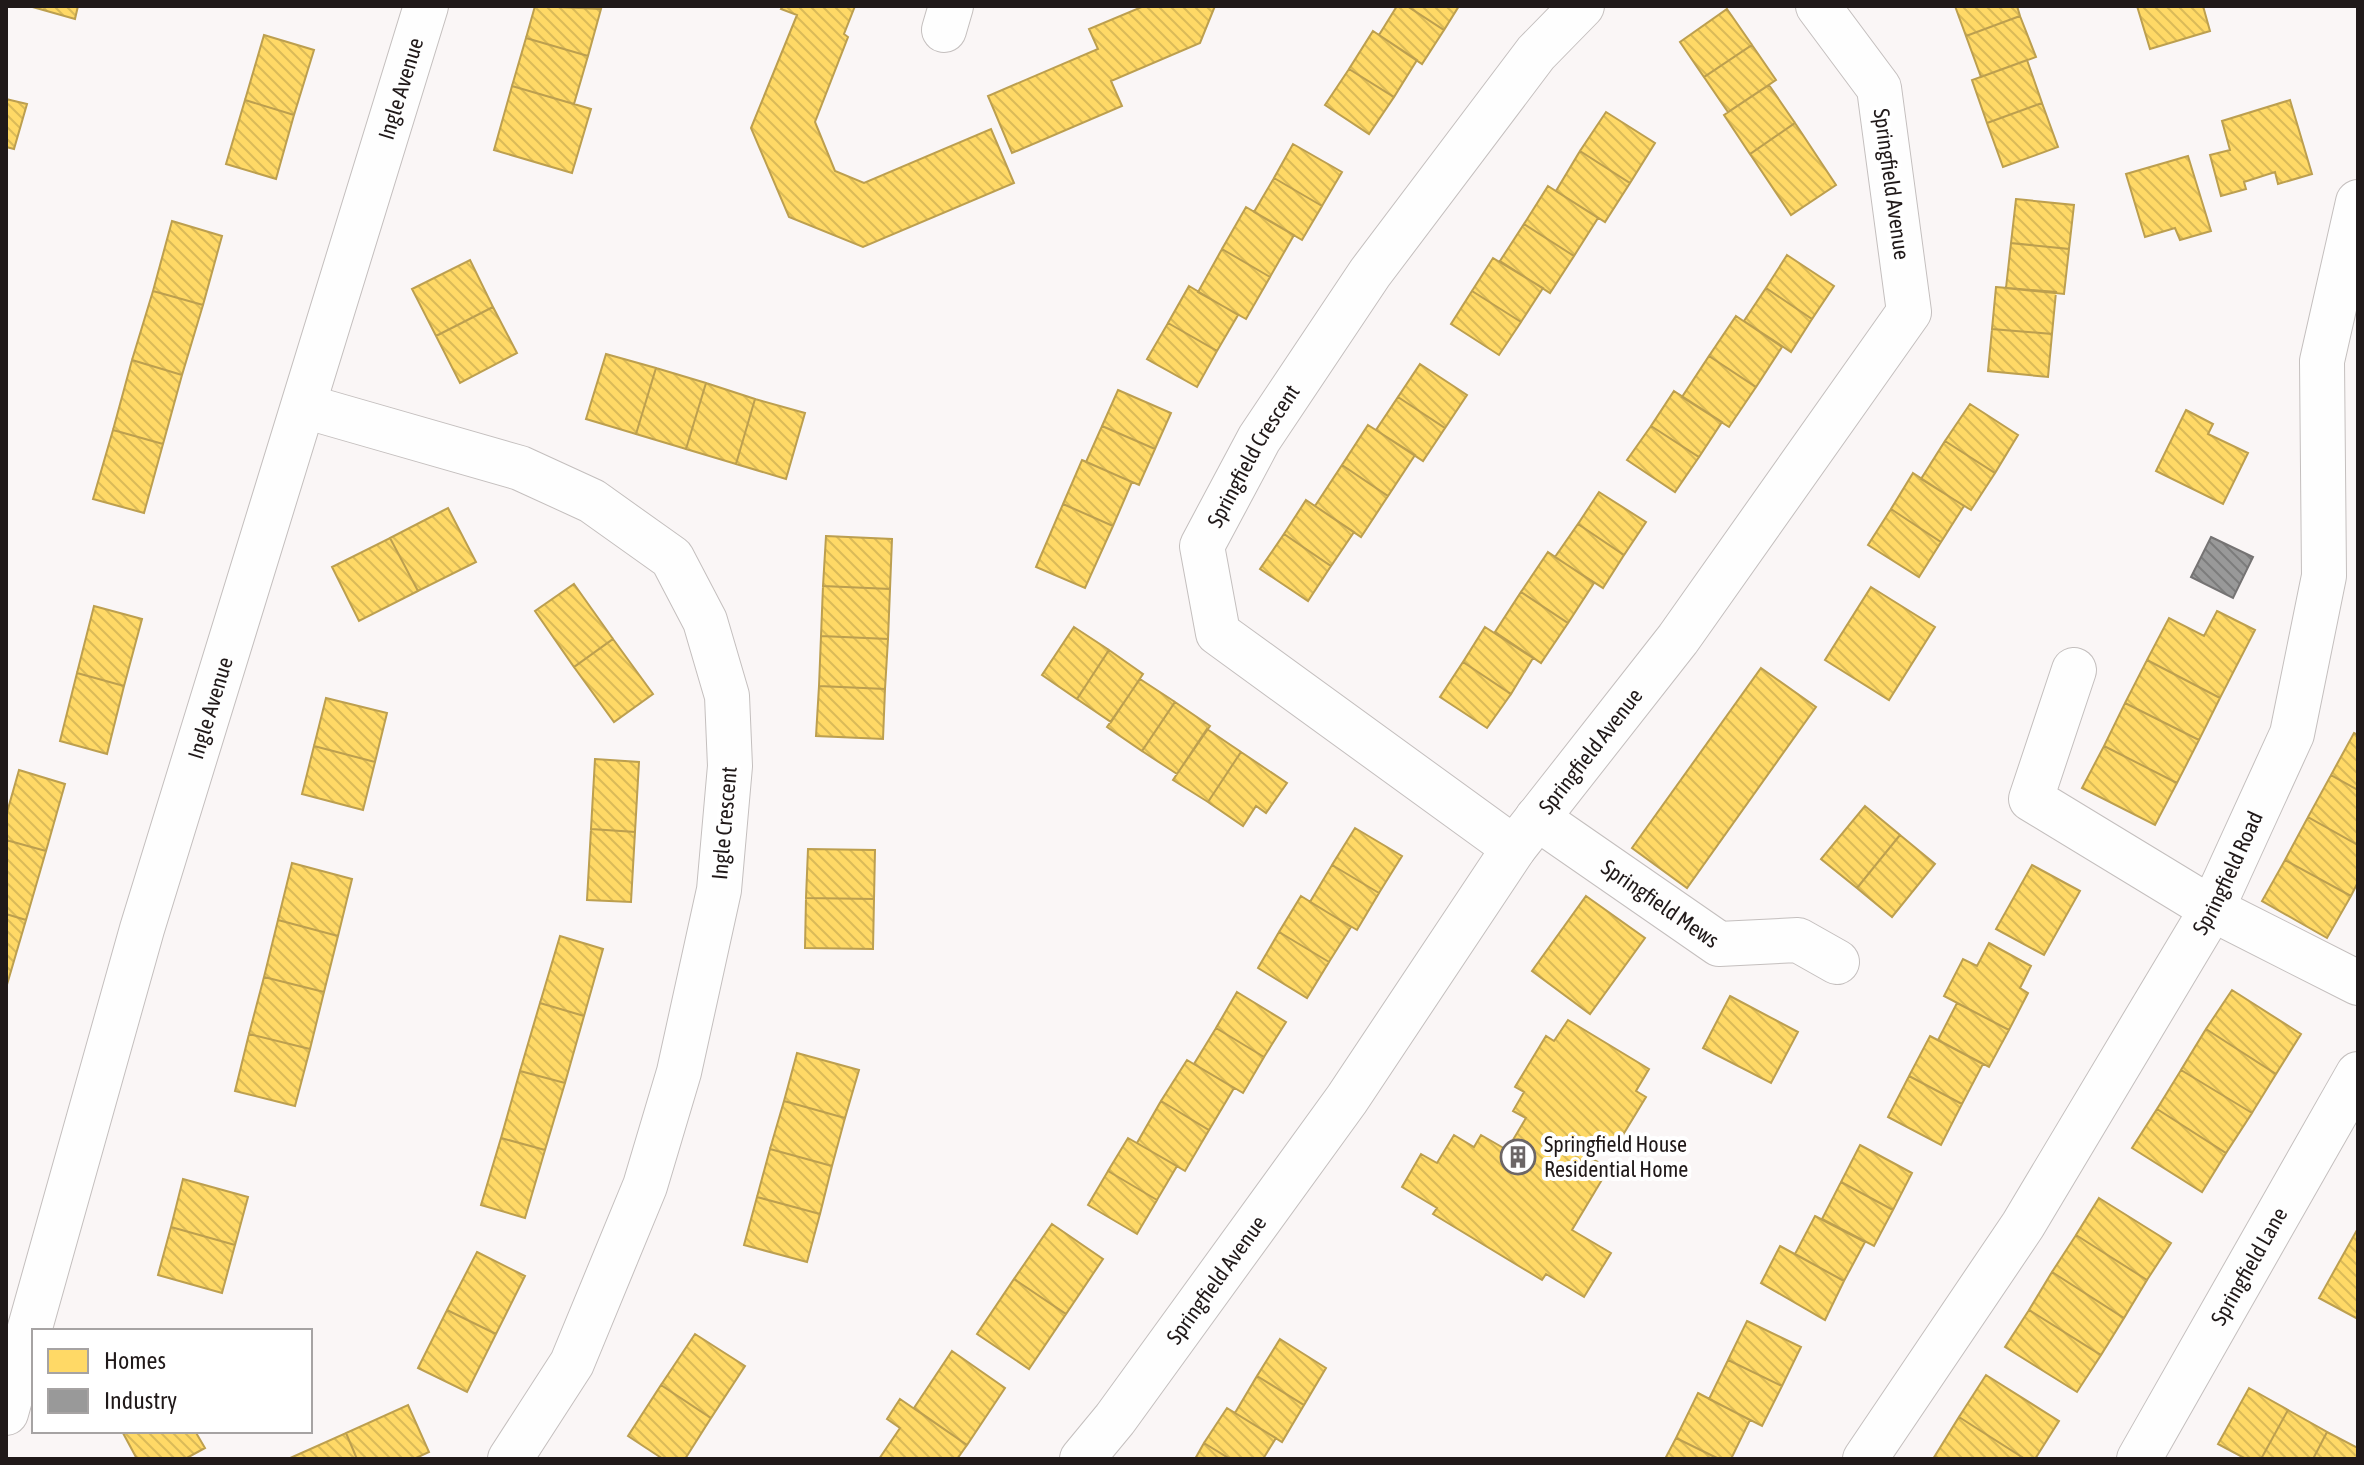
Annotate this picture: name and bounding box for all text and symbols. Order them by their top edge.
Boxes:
street label: Ingle Avenue [373,34,428,143]
street label: Springfield Avenue [1869,107,1915,261]
street label: Springfield Crescent [1201,379,1305,532]
street label: Ingle Avenue [182,654,238,762]
street label: Springfield Avenue [1533,683,1648,819]
street label: Ingle Crescent [706,765,742,881]
street label: Springfield Road [2187,807,2268,939]
street label: Springfield Mews [1597,854,1724,953]
place label: Springfield House Residential Home [1544,1131,1688,1182]
building icon: Springfield House Residential Home [1499,1138,1537,1176]
street label: Springfield Lane [2205,1203,2292,1329]
street label: Springfield Avenue [1161,1210,1271,1349]
legend [32,1329,312,1433]
text: Homes [104,1347,166,1374]
text: Industry [104,1387,177,1414]

